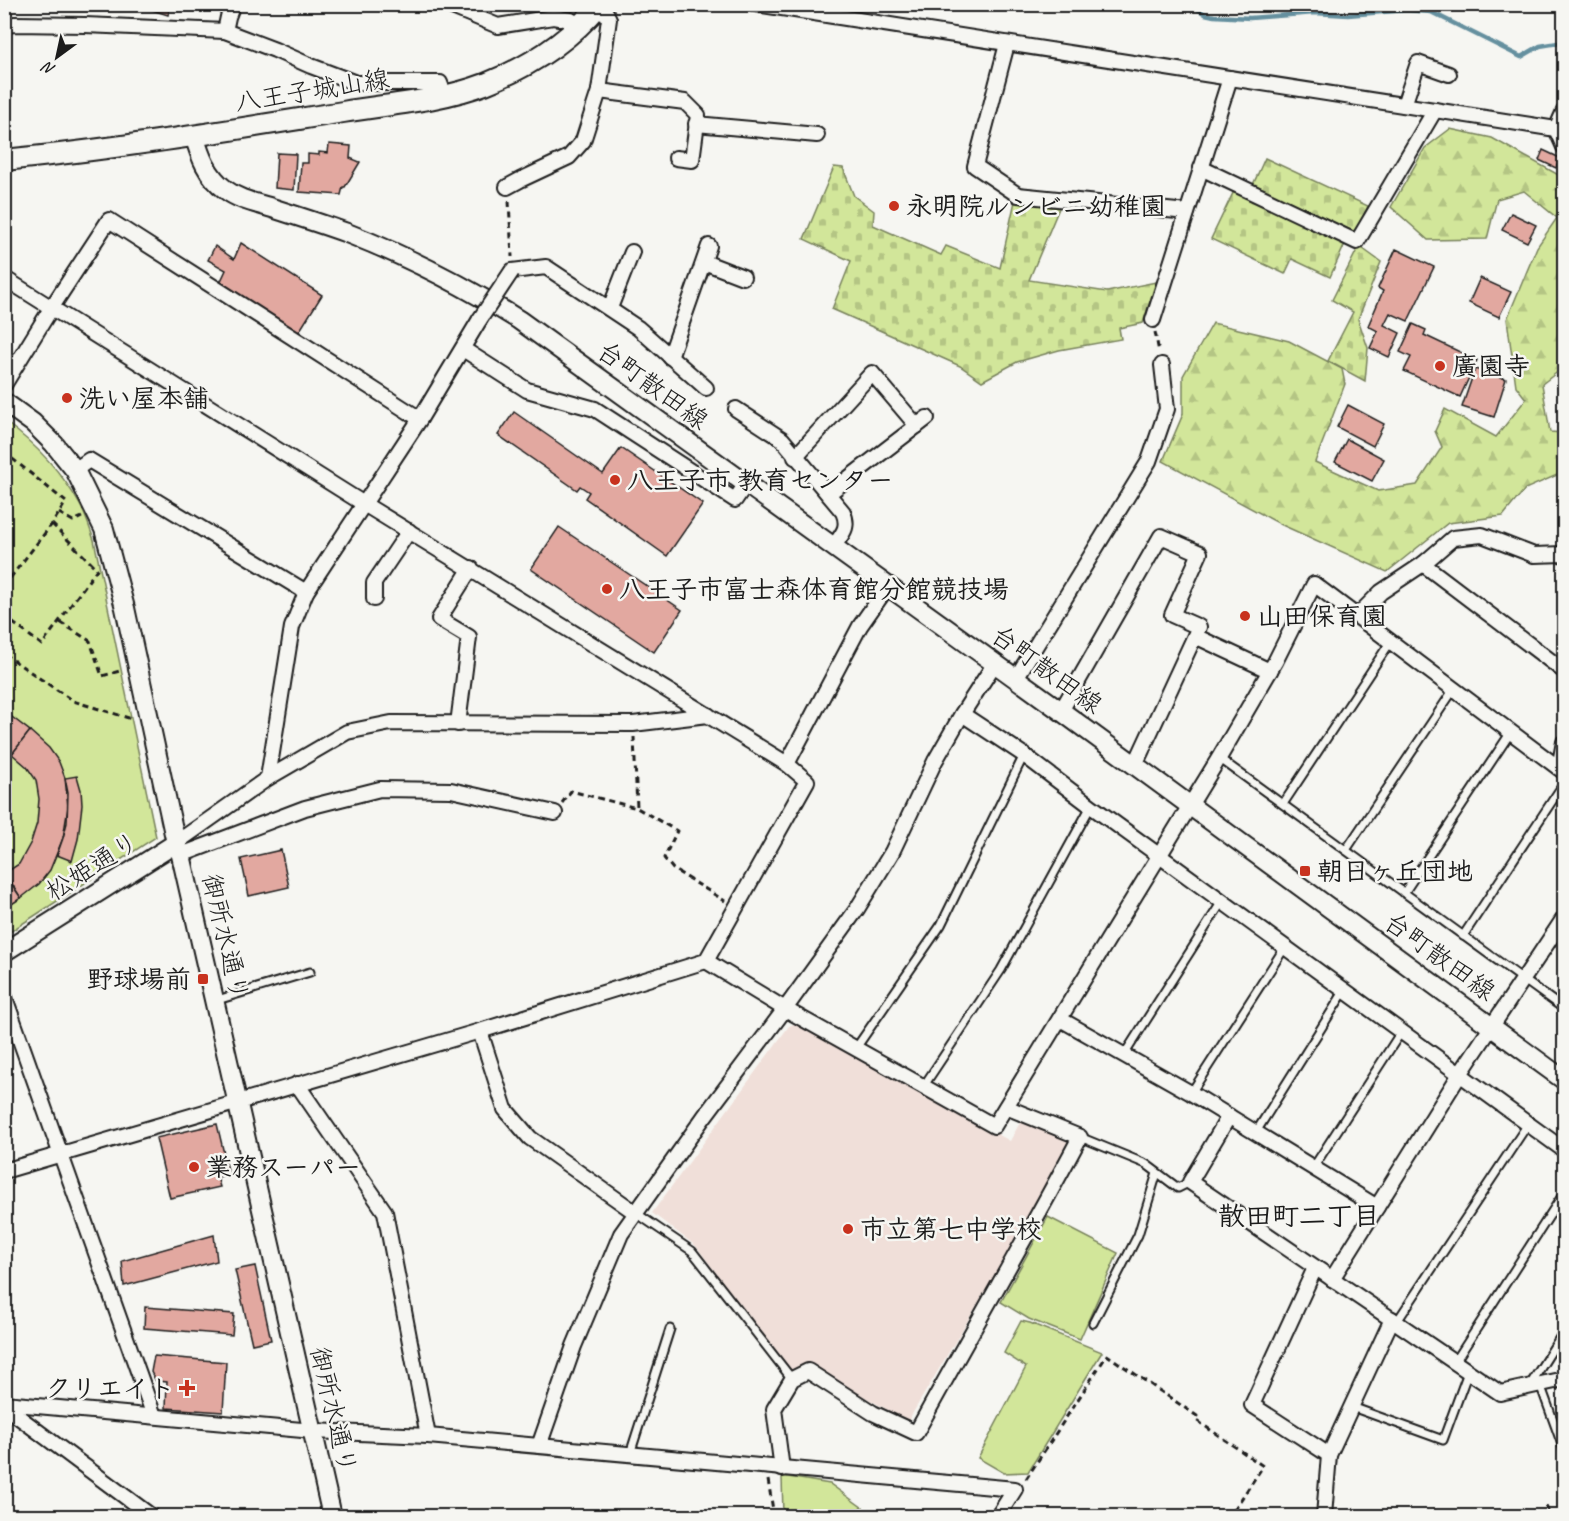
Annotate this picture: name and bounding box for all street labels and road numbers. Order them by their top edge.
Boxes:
street label: 八王子城山線 [232,62,392,119]
street label: 台町散田線 [590,334,715,437]
street label: 台町散田線 [984,618,1109,721]
street label: 松姫通り [39,825,145,908]
street label: 御所水通り [195,870,256,1004]
street label: 台町散田線 [1377,905,1502,1008]
street label: 御所水通り [303,1343,364,1477]

